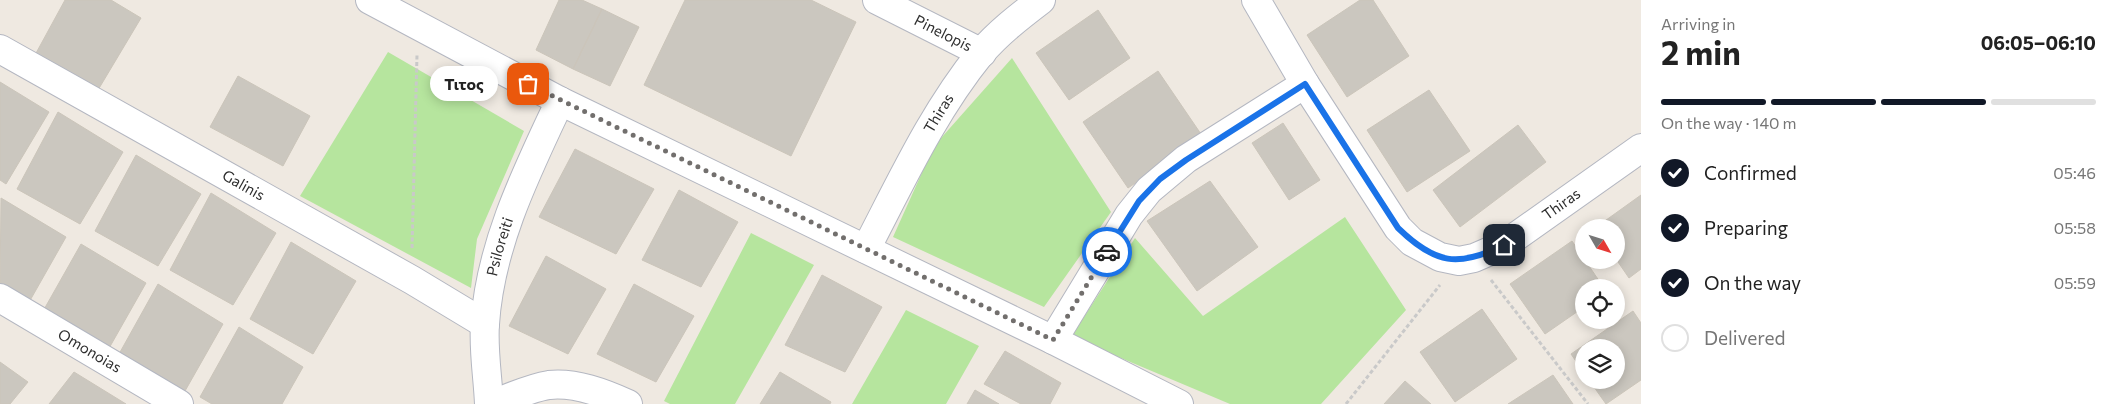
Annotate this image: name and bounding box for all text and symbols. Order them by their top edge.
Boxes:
street label: Pinelopis [912,10,975,55]
text: Arriving in [1661,14,1735,33]
text: 06:05–06:10 [1981,31,2096,54]
text: 2 min [1661,32,1741,72]
pin [507,63,549,105]
callout: Τιτος [430,66,498,102]
icon: bag [514,70,542,98]
text: Τιτος [444,74,484,93]
street label: Thiras [919,90,957,136]
text: On the way · 140 m [1661,113,1796,132]
icon: check [1661,159,1689,187]
text: Confirmed [1704,161,1797,184]
text: 05:46 [2053,163,2096,182]
street label: Galinis [219,166,268,204]
street label: Thiras [1538,184,1584,223]
icon: check [1661,214,1689,242]
street label: Psiloreiti [482,215,516,278]
text: Preparing [1704,216,1788,239]
text: 05:58 [2054,218,2096,237]
north arrow [1575,219,1625,269]
map controls [1575,219,1625,389]
pin [1483,224,1525,266]
courier [1082,227,1132,277]
icon: home [1490,231,1518,259]
icon: car [1093,238,1121,266]
icon: check [1661,269,1689,297]
text: On the way [1704,271,1801,294]
text: 05:59 [2054,273,2096,292]
button: locate [1575,279,1625,329]
street label: Omonoias [55,324,125,376]
text: Delivered [1704,326,1785,349]
button: layers [1575,339,1625,389]

